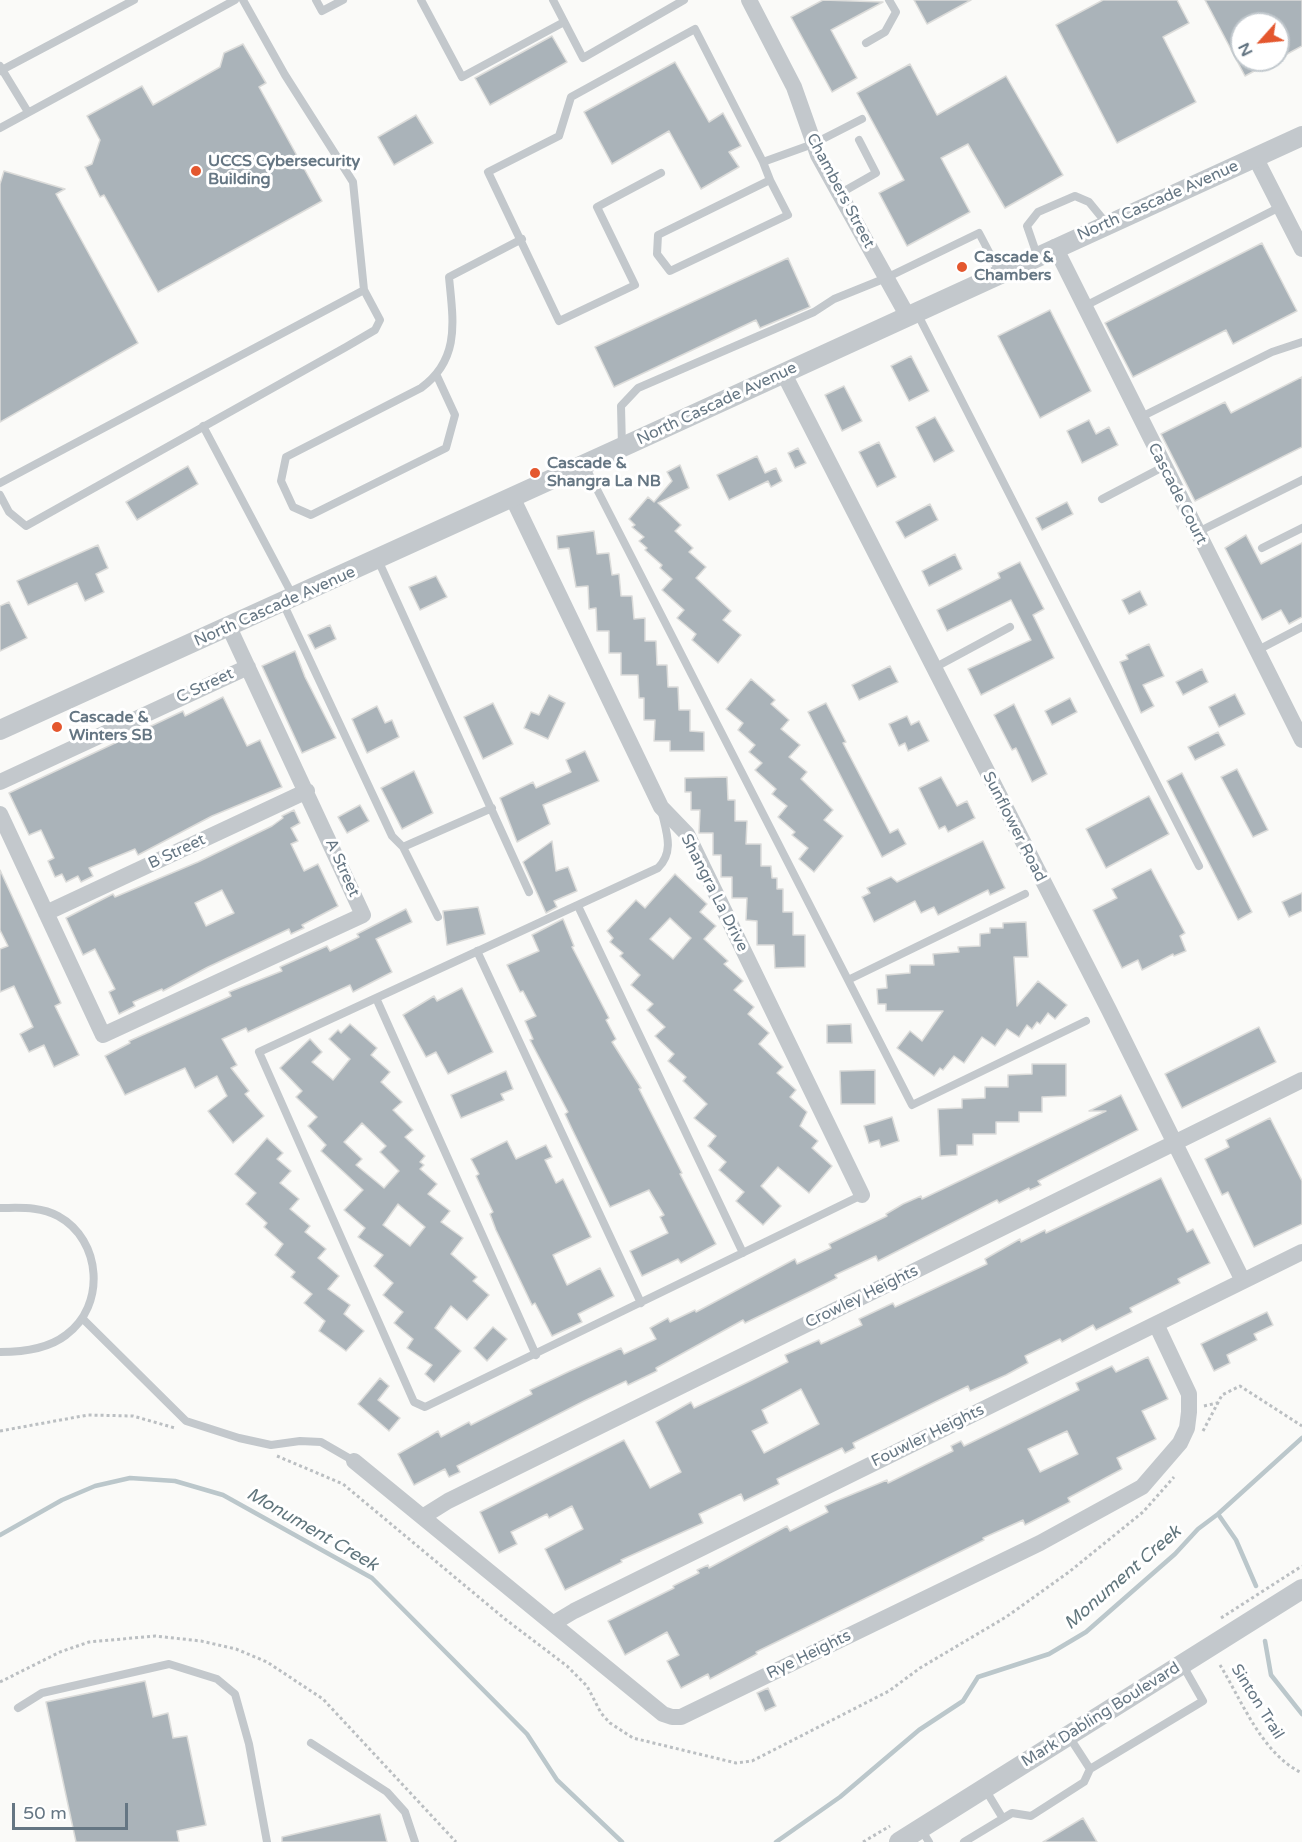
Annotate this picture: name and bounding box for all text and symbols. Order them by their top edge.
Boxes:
north arrow [1230,12,1290,72]
text: N [1234,39,1258,60]
street label: Chambers Street [802,130,878,252]
place label: UCCS Cybersecurity Building [208,152,360,190]
street label: North Cascade Avenue [1074,157,1242,245]
marker: UCCS Cybersecurity Building [189,164,203,178]
place label: Cascade & Chambers [974,248,1054,286]
marker: Cascade & Chambers [955,260,969,274]
street label: North Cascade Avenue [634,358,800,450]
street label: Cascade Court [1143,440,1211,548]
place label: Cascade & Shangra La NB [547,454,661,492]
marker: Cascade & Shangra La NB [528,466,542,480]
street label: North Cascade Avenue [191,563,359,651]
street label: C Street [173,664,237,708]
place label: Cascade & Winters SB [69,708,153,746]
marker: Cascade & Winters SB [50,720,64,734]
street label: Sunflower Road [978,769,1050,885]
street label: B Street [145,830,209,874]
street label: Shangra La Drive [676,831,752,955]
street label: A Street [321,836,363,900]
street label: Crowley Heights [802,1261,922,1333]
street label: Fouwler Heights [869,1400,987,1472]
water label: Monument Creek [242,1484,382,1576]
water label: Monument Creek [1060,1521,1186,1635]
street label: Rye Heights [764,1626,854,1684]
street label: Mark Dabling Boulevard [1018,1658,1184,1772]
street label: Sinton Trail [1226,1661,1288,1743]
scale bar [15,1791,130,1829]
text: 50 m [23,1802,67,1824]

